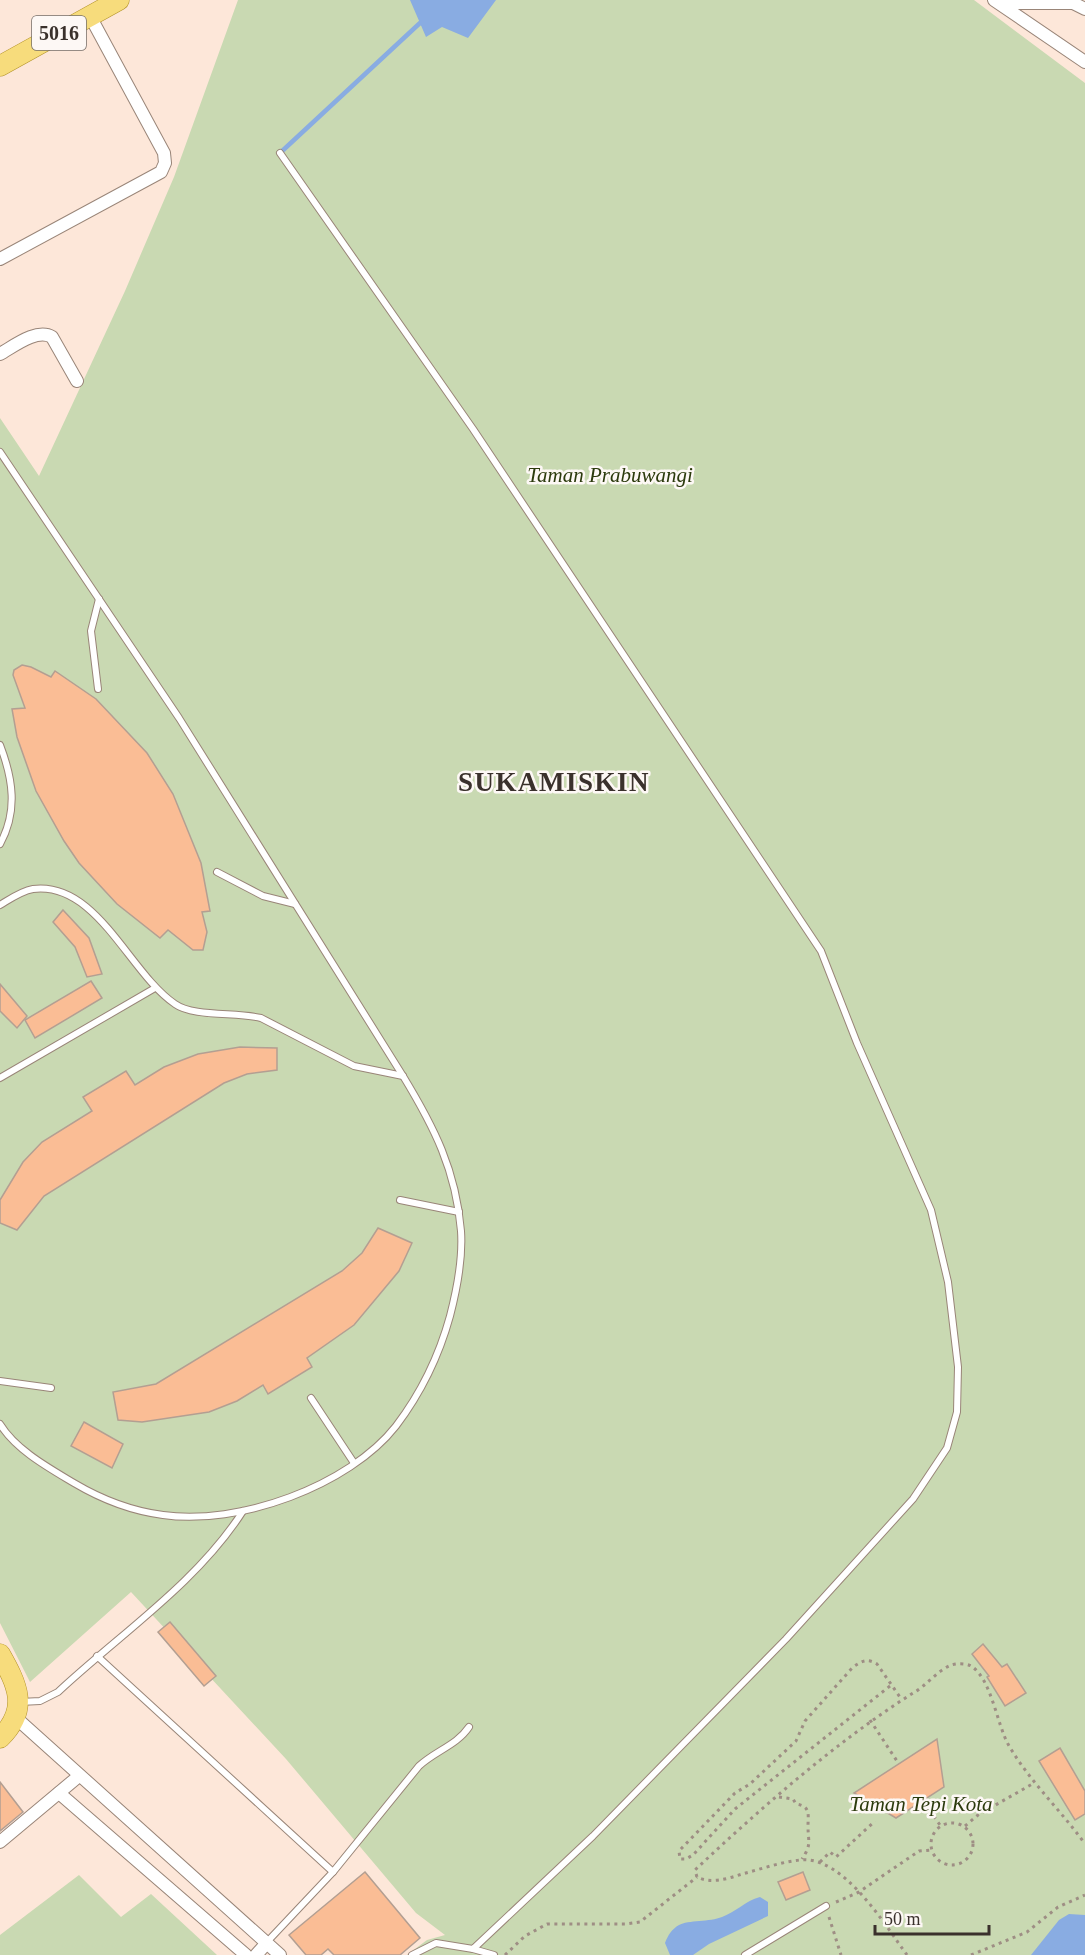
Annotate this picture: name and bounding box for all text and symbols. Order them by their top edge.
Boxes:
road number: 5016 [32,16,86,50]
park label: Taman Prabuwangi [527,463,693,487]
district label: SUKAMISKIN [458,767,650,797]
park label: Taman Tepi Kota [849,1792,993,1816]
scale bar [875,1898,989,1936]
text: 50 m [884,1909,921,1929]

